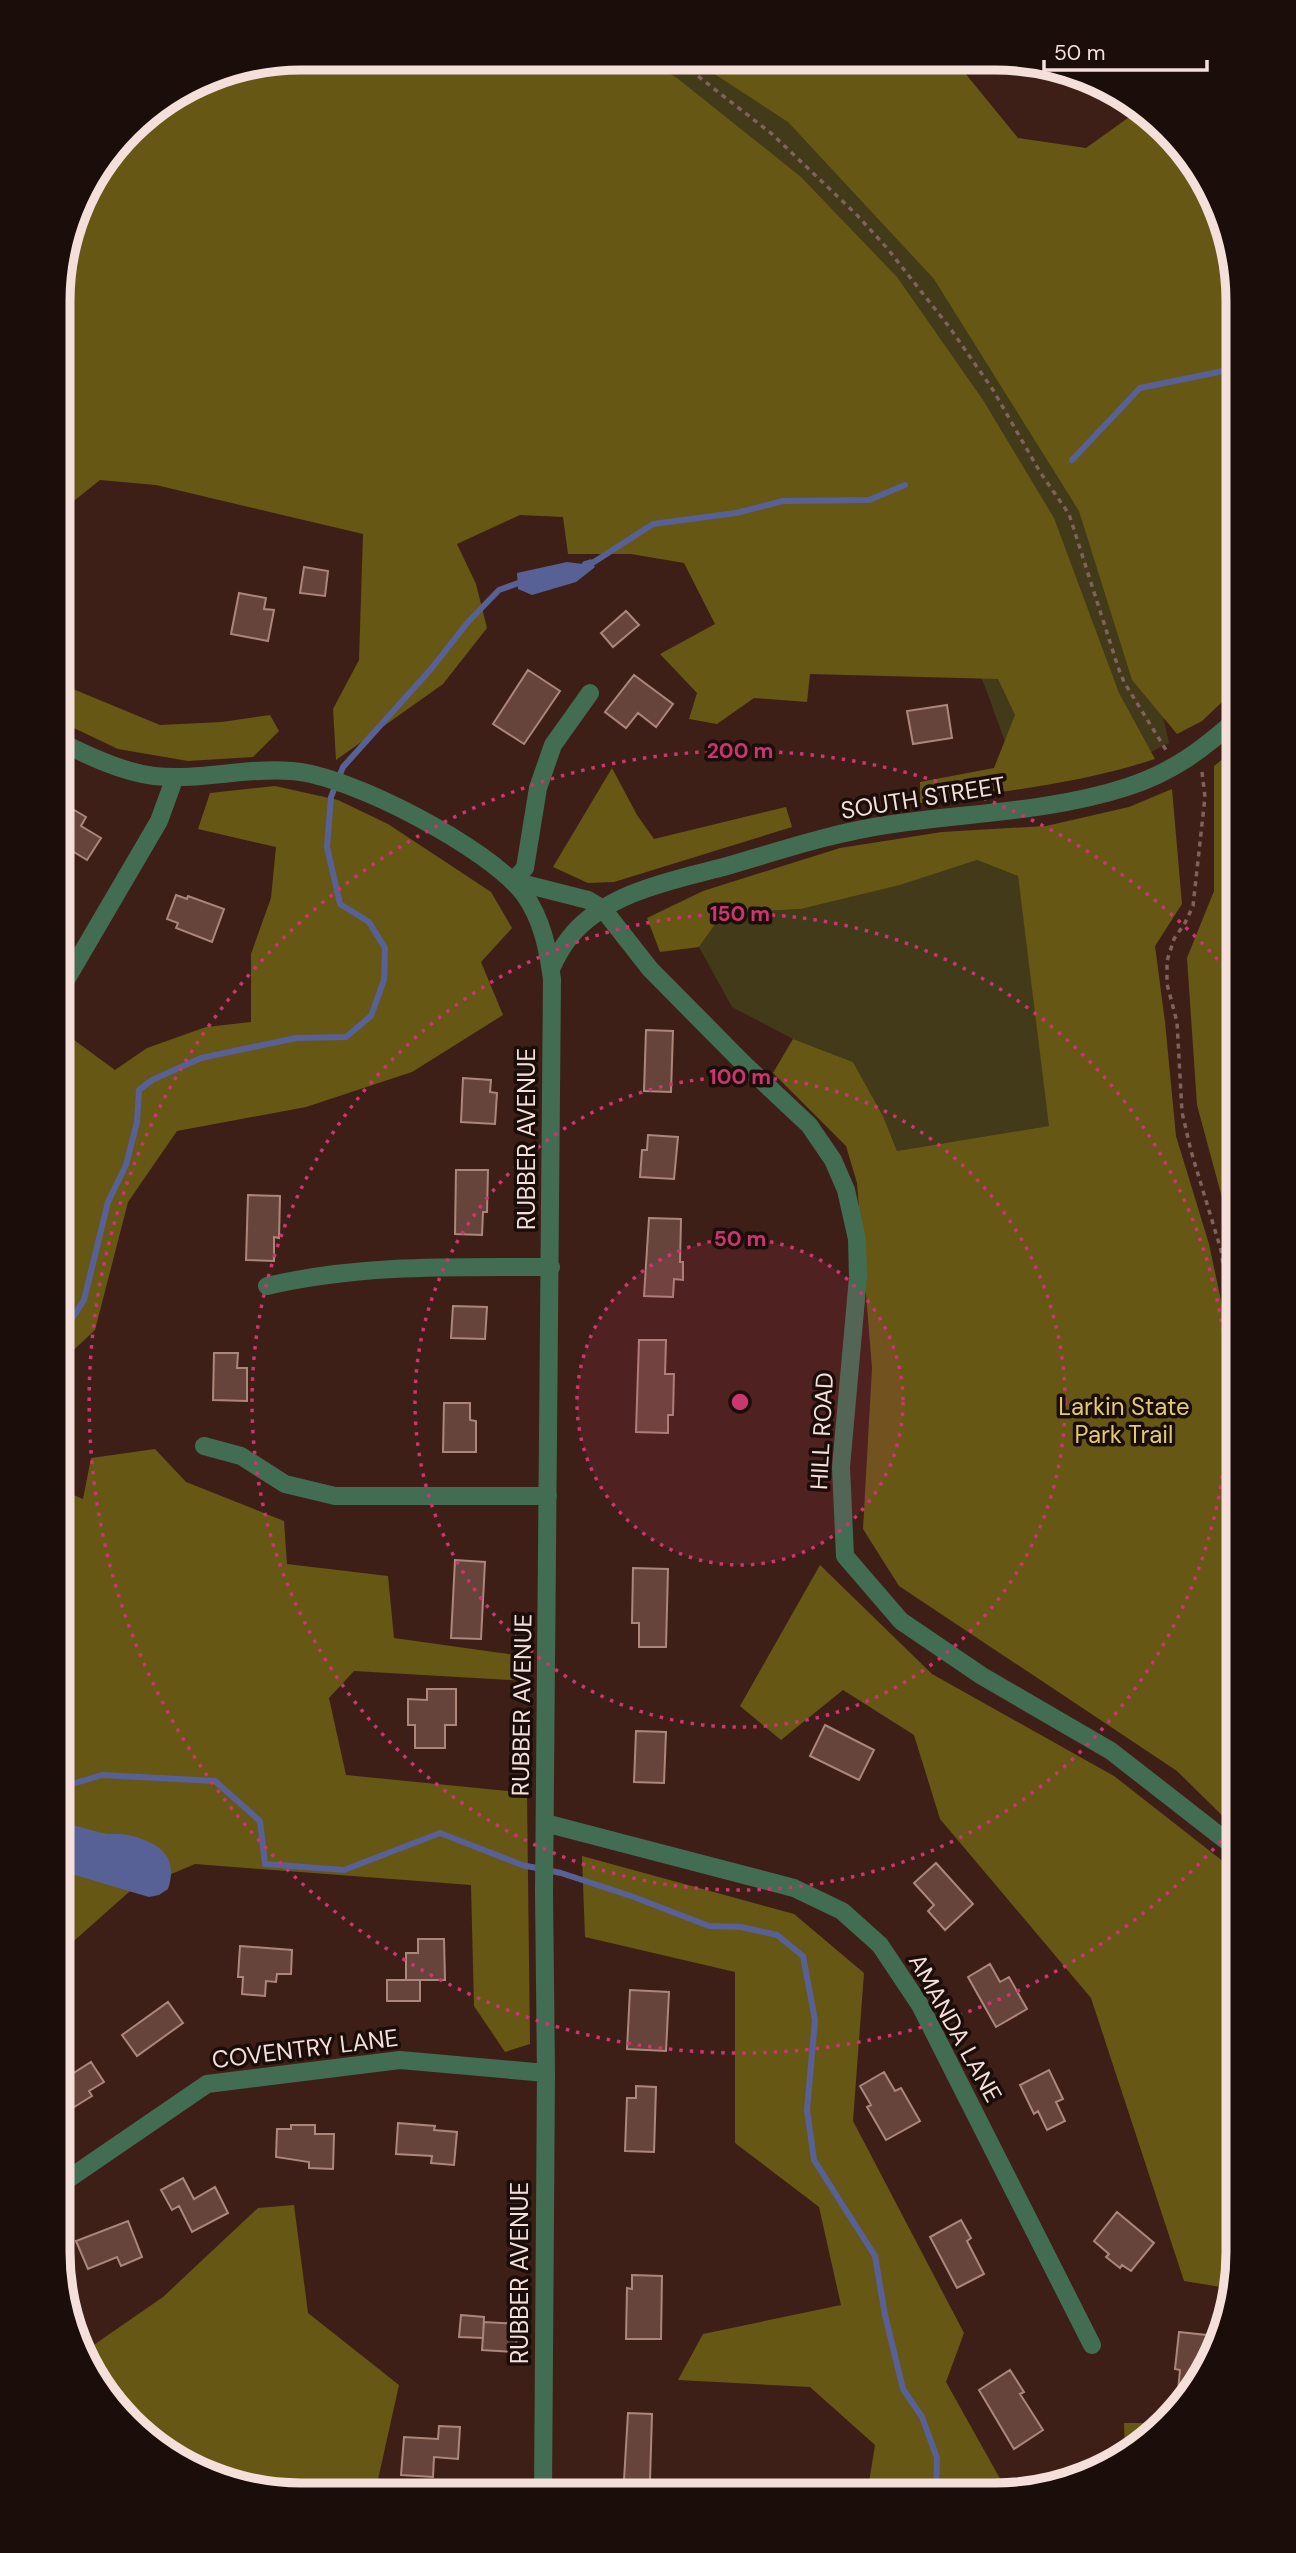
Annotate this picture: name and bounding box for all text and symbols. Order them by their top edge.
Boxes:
scale bar [1044,28,1207,72]
text: 50 m [1054,39,1105,67]
text: 200 m [707,737,773,765]
street label: SOUTH STREET [838,769,1007,826]
text: 150 m [710,900,770,928]
street label: RUBBER AVENUE [511,1048,542,1230]
text: 100 m [709,1063,771,1091]
text: 50 m [714,1225,766,1253]
street label: HILL ROAD [803,1371,840,1491]
centre of rings [728,1390,752,1414]
park label: Larkin State Park Trail [1058,1391,1190,1450]
street label: RUBBER AVENUE [504,1614,539,1796]
street label: AMANDA LANE [902,1948,1009,2107]
street label: COVENTRY LANE [210,2022,400,2075]
street label: RUBBER AVENUE [504,2182,535,2364]

